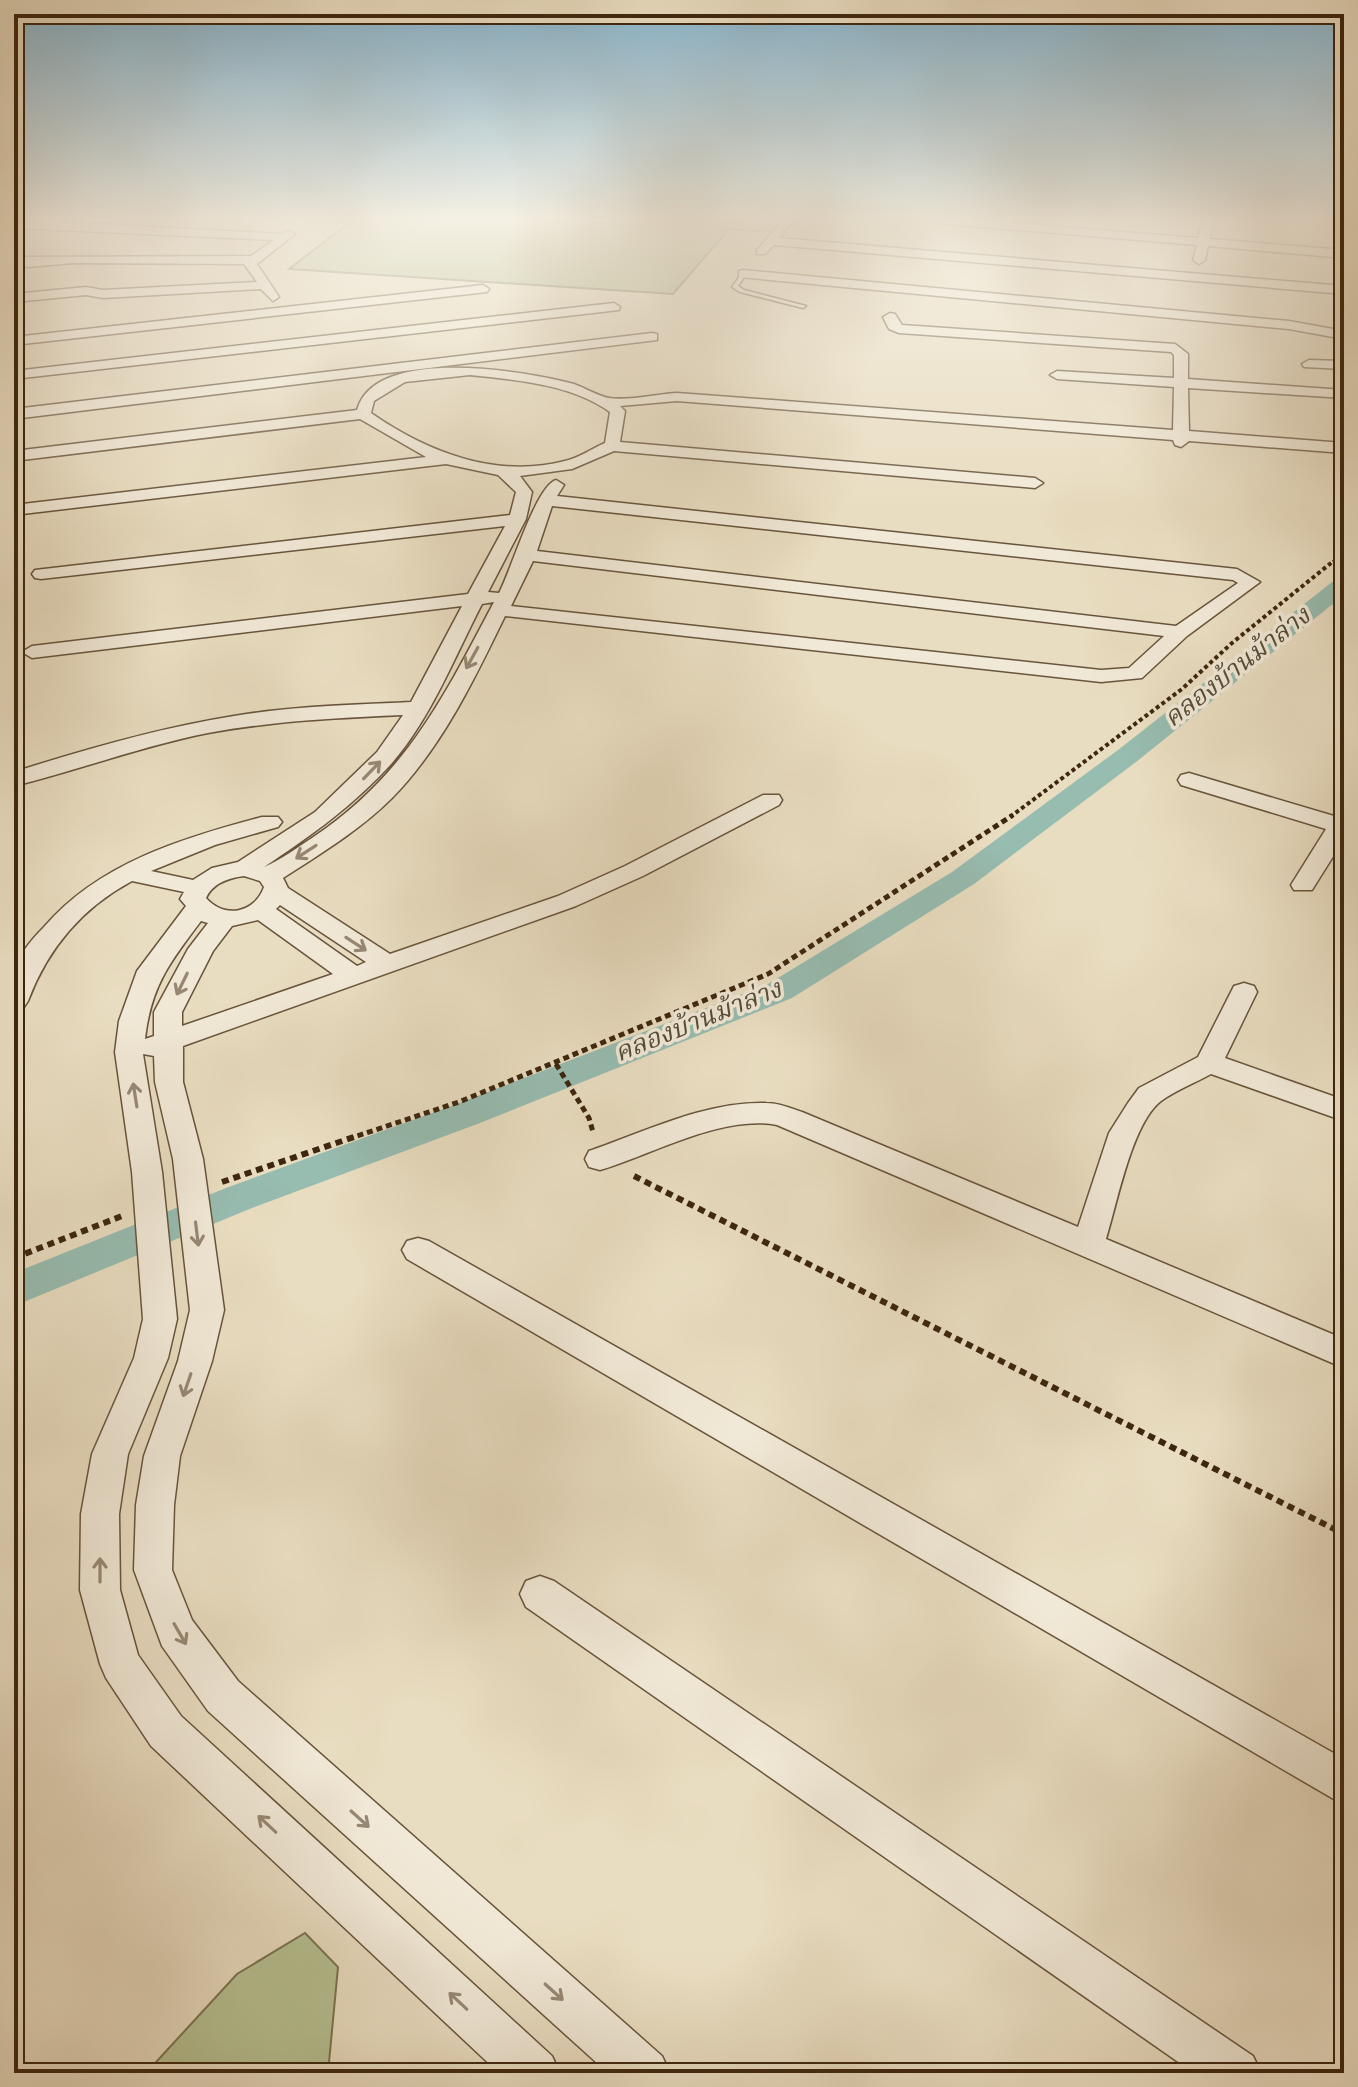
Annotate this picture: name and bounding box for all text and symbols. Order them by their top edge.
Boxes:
water label: คลองบ้านม้าล่าง [1157,599,1318,734]
one-way arrow [464,646,480,669]
one-way arrow [363,761,381,781]
one-way arrow [295,845,318,861]
one-way arrow [344,936,367,952]
one-way arrow [174,971,189,995]
water label: คลองบ้านม้าล่าง [610,973,787,1069]
one-way arrow [127,1083,142,1108]
one-way arrow [190,1220,205,1247]
one-way arrow [179,1372,194,1397]
one-way arrow [92,1557,108,1584]
one-way arrow [172,1622,188,1645]
one-way arrow [350,1810,370,1828]
one-way arrow [257,1815,277,1834]
one-way arrow [544,1983,564,2001]
one-way arrow [448,1993,468,2011]

